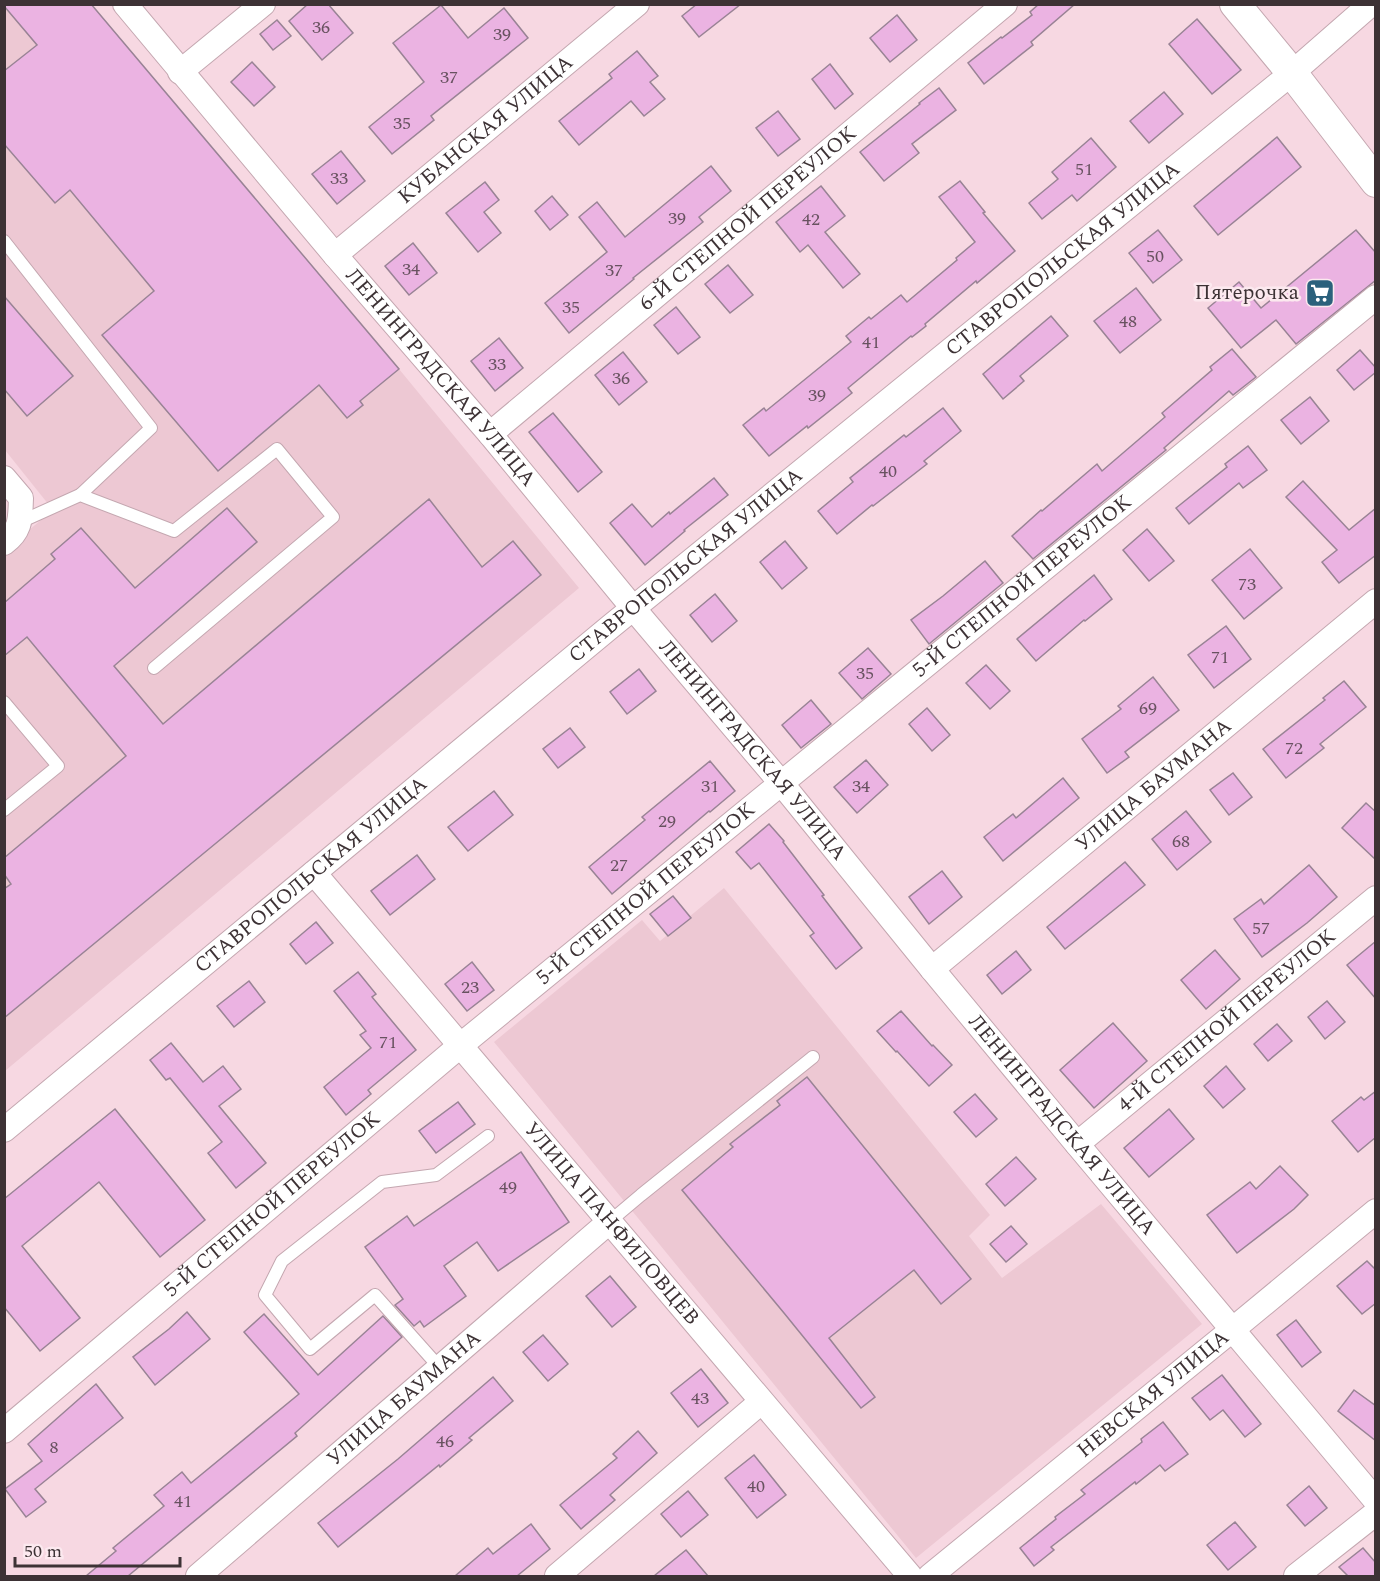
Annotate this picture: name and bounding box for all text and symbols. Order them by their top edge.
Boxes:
house number: 36 [312,14,330,41]
house number: 39 [493,21,511,48]
street label: КУБАНСКАЯ УЛИЦА [391,47,581,212]
house number: 37 [440,64,458,91]
house number: 35 [393,110,411,137]
street label: 6-Й СТЕПНОЙ ПЕРЕУЛОК [632,118,864,319]
street label: СТАВРОПОЛЬСКАЯ УЛИЦА [938,154,1187,364]
house number: 51 [1075,156,1093,183]
house number: 33 [330,165,348,192]
house number: 39 [668,205,686,232]
house number: 42 [802,206,820,233]
house number: 50 [1146,243,1164,270]
house number: 34 [402,256,420,283]
house number: 37 [605,257,623,284]
street label: ЛЕНИНГРАДСКАЯ УЛИЦА [337,261,544,494]
place label: Пятерочка [1194,277,1300,309]
supermarket icon: Пятерочка [1304,277,1336,309]
house number: 35 [562,294,580,321]
house number: 48 [1119,308,1137,335]
house number: 41 [862,329,880,356]
house number: 33 [488,351,506,378]
house number: 36 [612,365,630,392]
house number: 39 [808,382,826,409]
house number: 40 [879,458,897,485]
street label: СТАВРОПОЛЬСКАЯ УЛИЦА [561,460,810,671]
street label: 5-Й СТЕПНОЙ ПЕРЕУЛОК [906,487,1139,686]
house number: 73 [1238,571,1256,598]
street label: ЛЕНИНГРАДСКАЯ УЛИЦА [650,633,854,868]
house number: 71 [1211,644,1229,671]
house number: 35 [856,660,874,687]
house number: 69 [1139,695,1157,722]
street label: УЛИЦА БАУМАНА [1068,711,1239,860]
house number: 72 [1285,735,1303,762]
street label: СТАВРОПОЛЬСКАЯ УЛИЦА [187,769,435,982]
house number: 31 [701,773,719,800]
house number: 34 [852,773,870,800]
street label: 5-Й СТЕПНОЙ ПЕРЕУЛОК [529,794,762,993]
house number: 29 [658,808,676,835]
house number: 68 [1172,828,1190,855]
house number: 27 [610,852,628,879]
house number: 57 [1252,915,1270,942]
street label: 4-Й СТЕПНОЙ ПЕРЕУЛОК [1111,921,1343,1120]
house number: 23 [461,974,479,1001]
street label: ЛЕНИНГРАДСКАЯ УЛИЦА [960,1007,1164,1243]
house number: 71 [379,1029,397,1056]
street label: 5-Й СТЕПНОЙ ПЕРЕУЛОК [157,1104,387,1305]
street label: УЛИЦА ПАНФИЛОВЦЕВ [516,1115,707,1333]
house number: 49 [499,1174,517,1201]
street label: НЕВСКАЯ УЛИЦА [1070,1322,1237,1466]
street label: УЛИЦА БАУМАНА [320,1323,489,1474]
house number: 43 [691,1385,709,1412]
house number: 46 [436,1428,454,1455]
house number: 8 [50,1434,59,1461]
house number: 40 [747,1473,765,1500]
house number: 41 [174,1488,192,1515]
scale bar [15,1530,180,1568]
text: 50 m [24,1538,62,1565]

